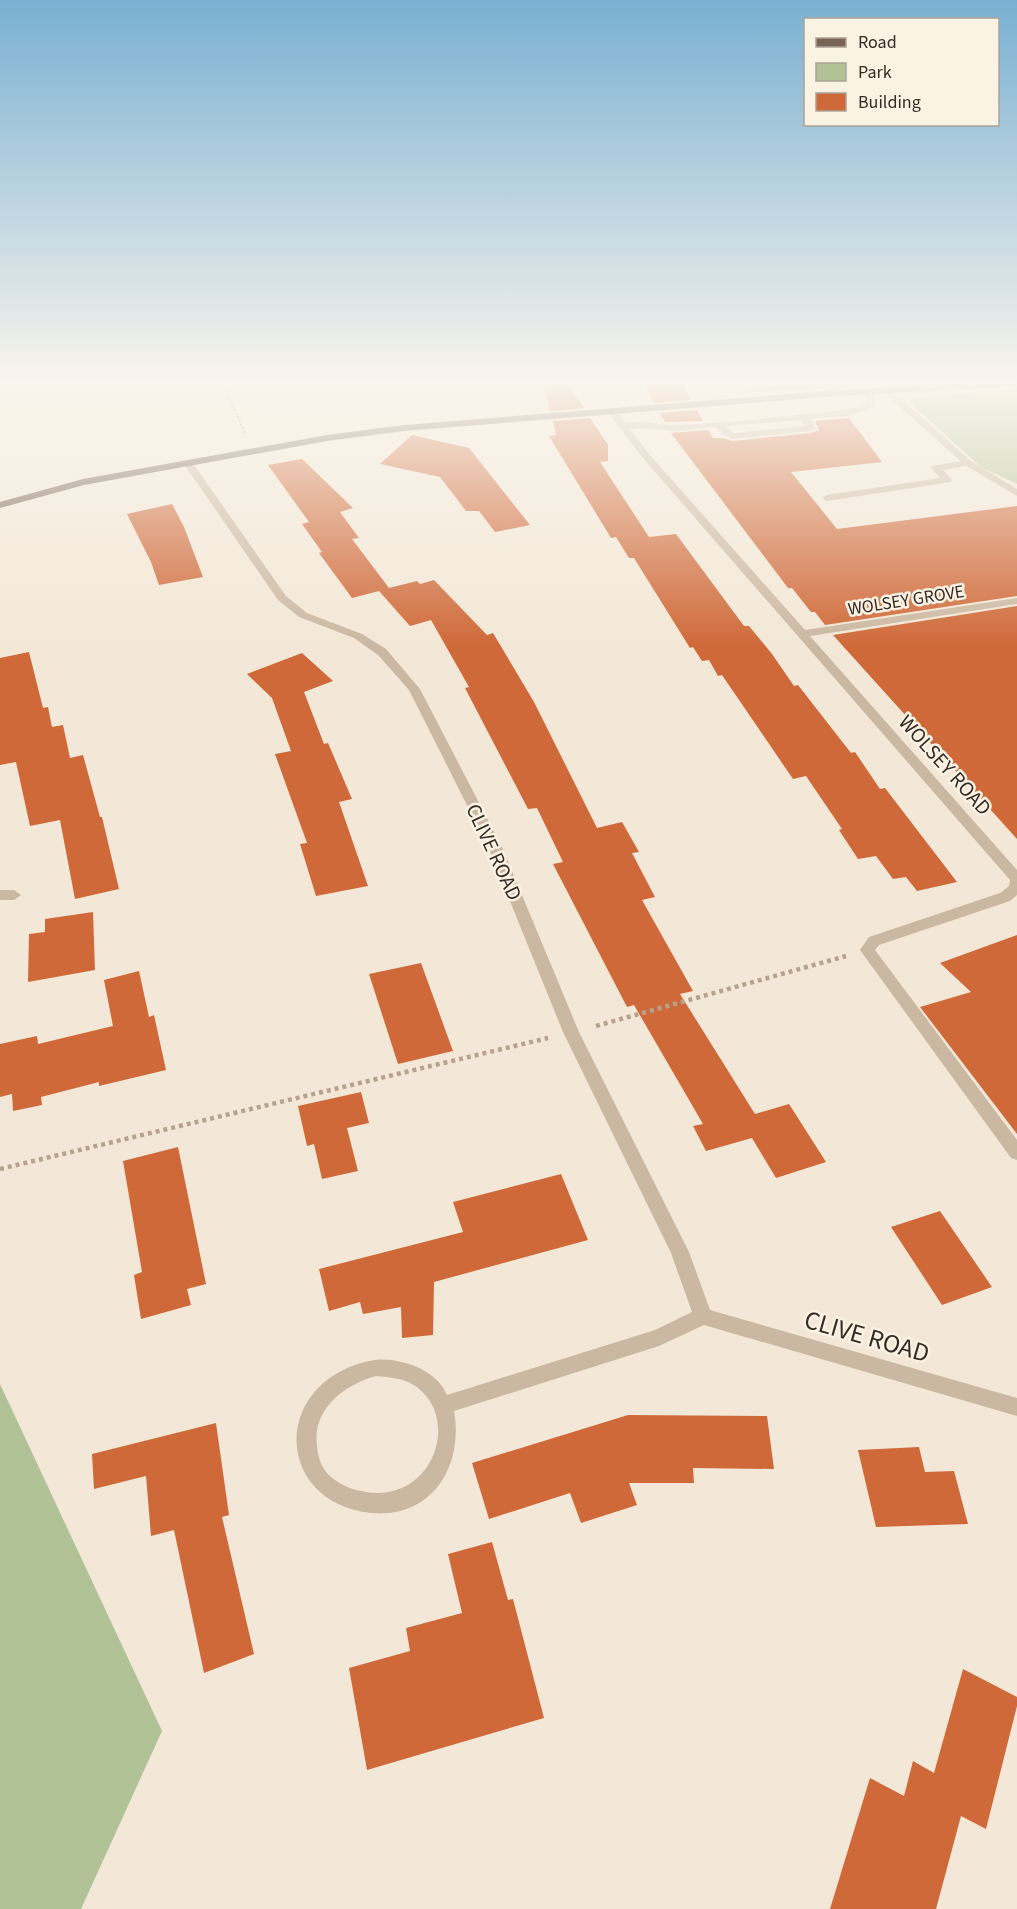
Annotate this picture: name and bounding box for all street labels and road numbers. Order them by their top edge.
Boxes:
street label: WOLSEY GROVE [846,579,966,622]
street label: WOLSEY ROAD [892,708,998,822]
street label: CLIVE ROAD [458,799,530,905]
street label: CLIVE ROAD [800,1301,934,1372]

